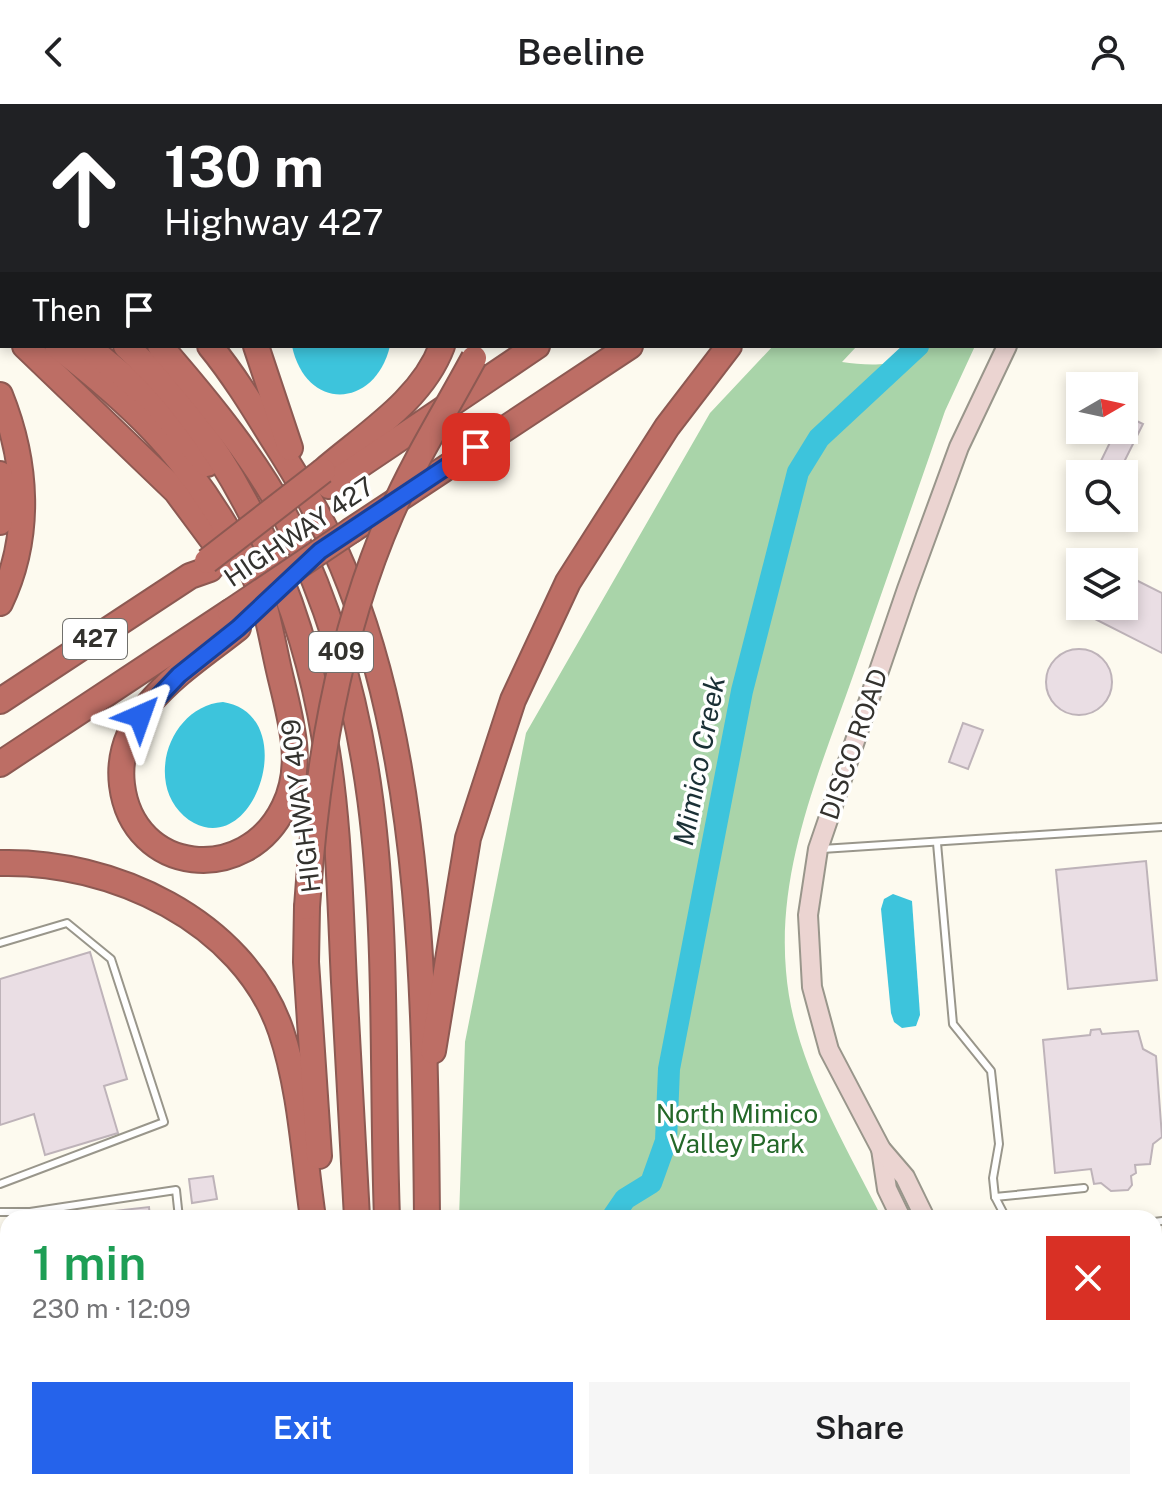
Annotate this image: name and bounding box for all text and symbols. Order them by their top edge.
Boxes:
icon: back [32,30,76,74]
icon: person [1086,30,1130,74]
text: Beeline [517,31,645,73]
text: 130 m [164,134,324,200]
icon: ahead [32,136,136,240]
text: Highway 427 [164,201,384,243]
icon: arrive [117,288,161,332]
text: Then [32,292,101,328]
north arrow [1066,372,1138,444]
map controls [1066,372,1138,620]
pin [442,413,510,481]
icon: arrive [454,425,498,469]
button: search [1066,460,1138,532]
street label: HIGHWAY 427 [218,470,379,593]
button: layers [1066,548,1138,620]
road number: 427 [63,619,127,659]
road number: 409 [309,632,373,672]
street label: DISCO ROAD [813,664,894,823]
water label: Mimico Creek [666,673,731,848]
position arrow [98,674,182,758]
street label: HIGHWAY 409 [274,717,327,895]
park label: North Mimico Valley Park [656,1098,818,1159]
text: 1 min [32,1234,146,1291]
button: close [1046,1236,1130,1320]
text: 230 m · 12:09 [32,1293,191,1324]
button: Exit [32,1382,573,1474]
button: Share [589,1382,1130,1474]

